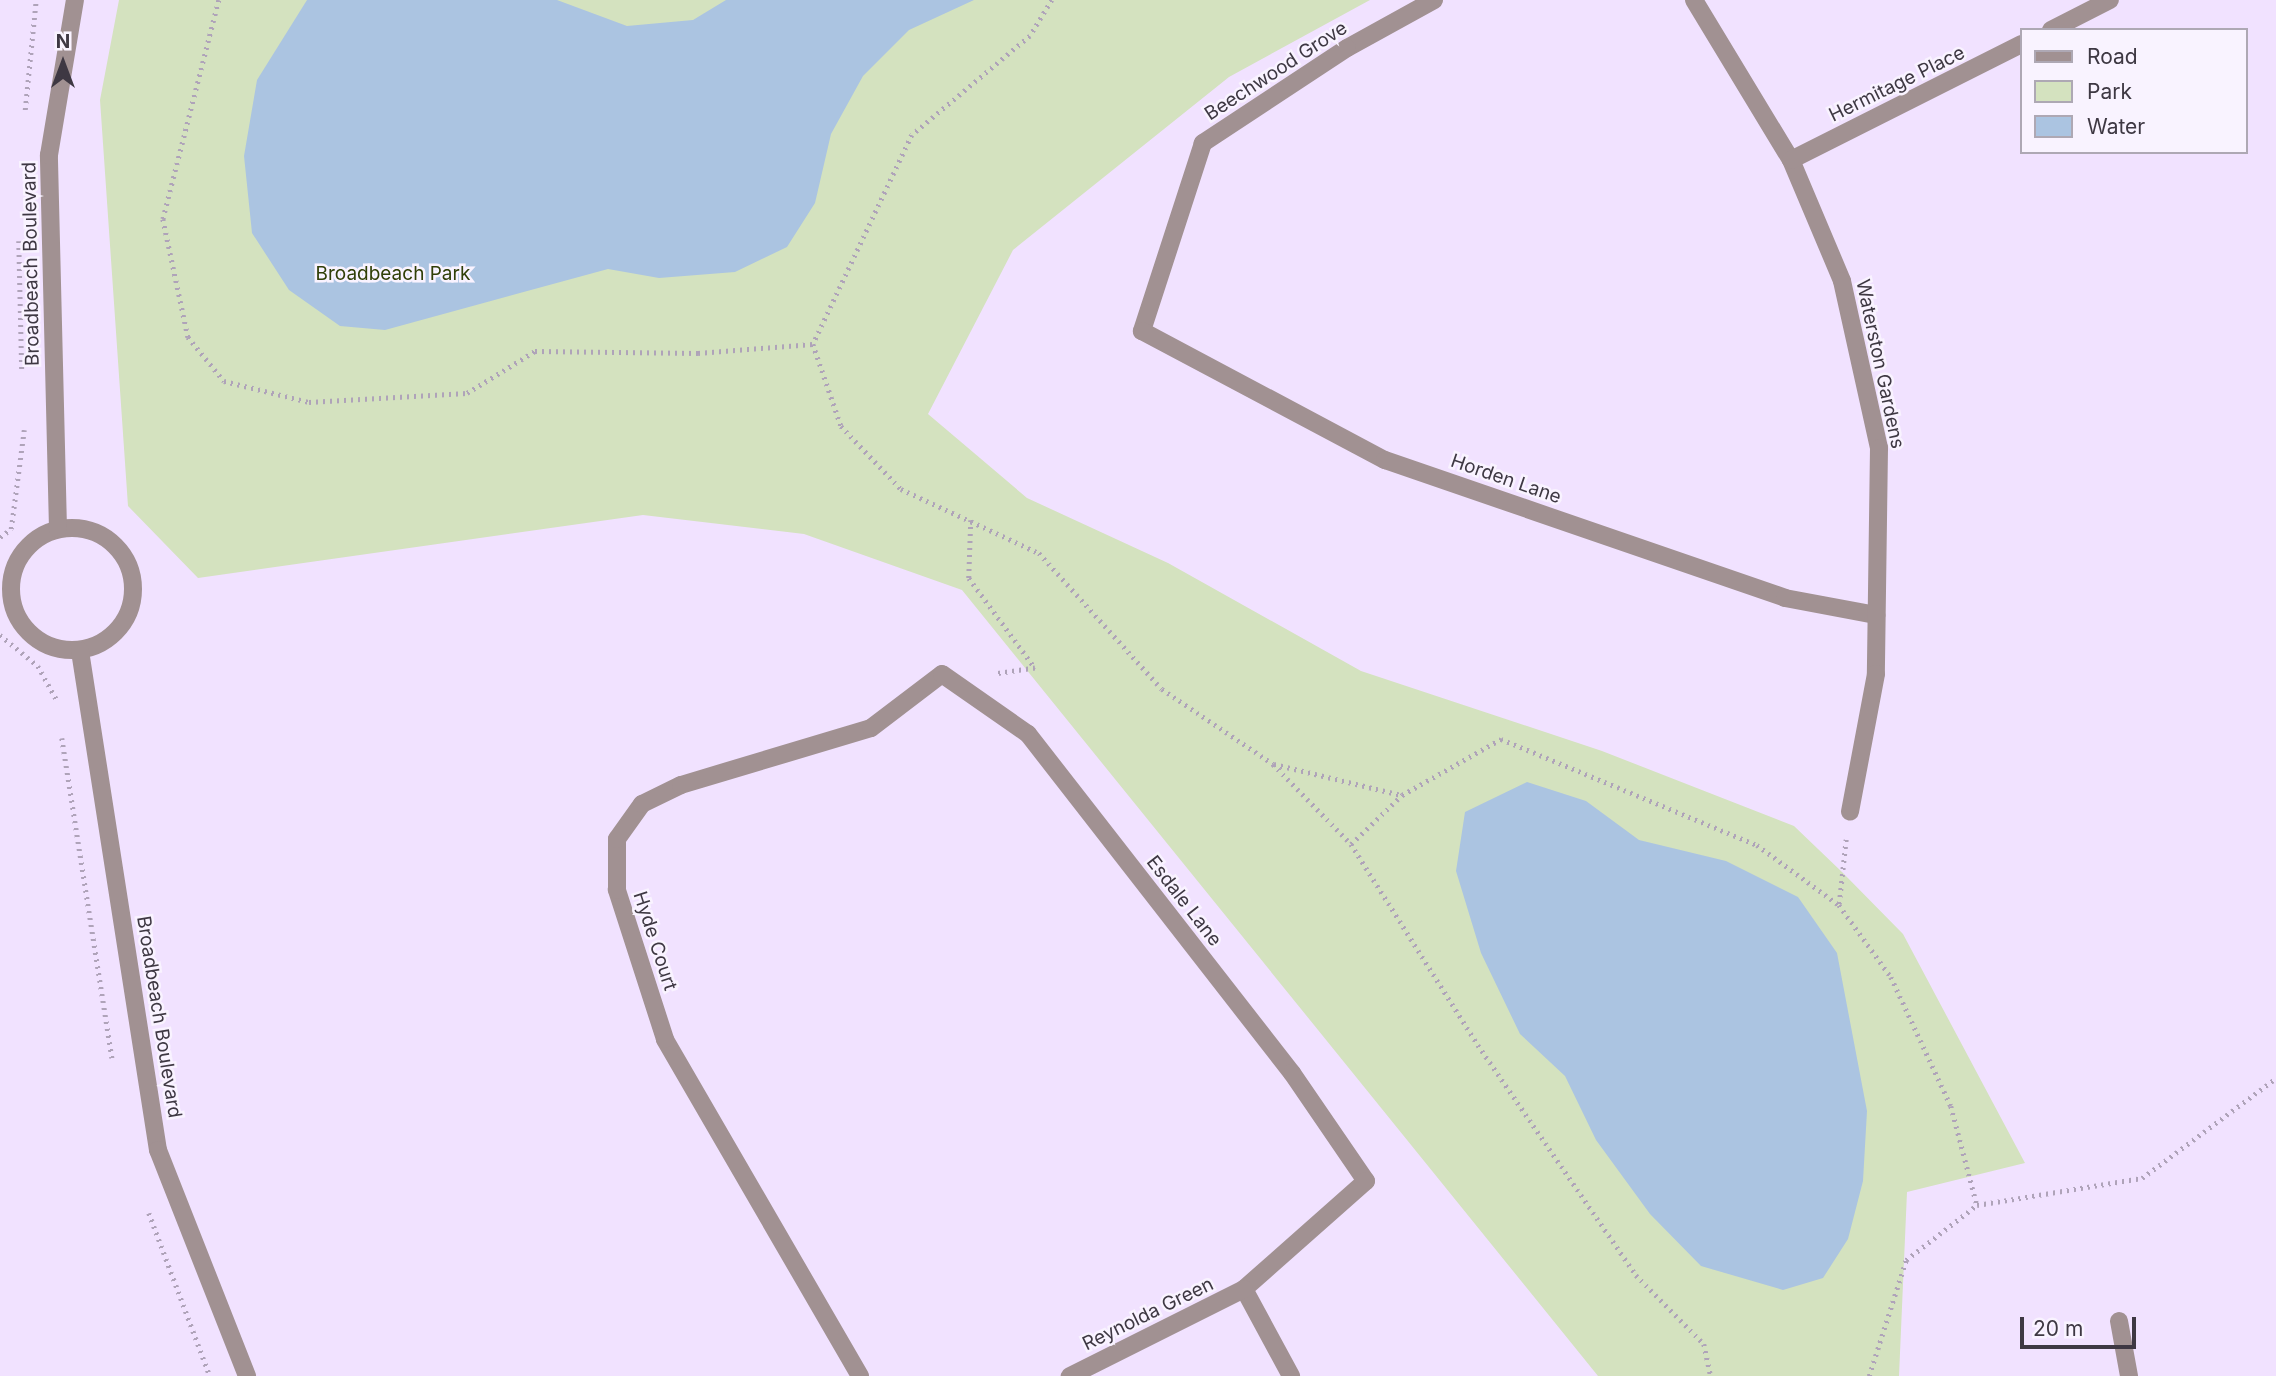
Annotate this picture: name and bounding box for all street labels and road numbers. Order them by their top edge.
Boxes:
street label: Beechwood Grove [1201,16,1351,126]
street label: Hermitage Place [1825,41,1969,127]
street label: Broadbeach Boulevard [18,162,44,366]
street label: Waterston Gardens [1851,277,1909,451]
street label: Horden Lane [1448,449,1564,509]
street label: Esdale Lane [1142,851,1226,951]
street label: Hyde Court [628,889,682,993]
street label: Broadbeach Boulevard [132,914,186,1120]
street label: Reynolda Green [1079,1272,1217,1356]

